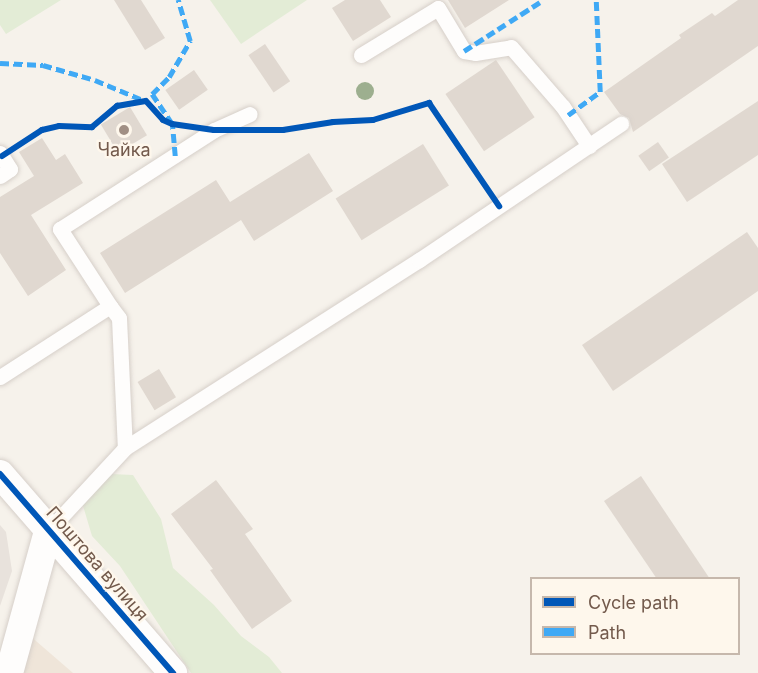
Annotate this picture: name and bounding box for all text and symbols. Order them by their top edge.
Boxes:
marker: Чайка [117,123,131,137]
place label: Чайка [97,139,151,161]
street label: Поштова вулиця [41,502,153,626]
legend [530,577,740,655]
text: Cycle path [588,592,679,613]
text: Path [588,622,626,643]

